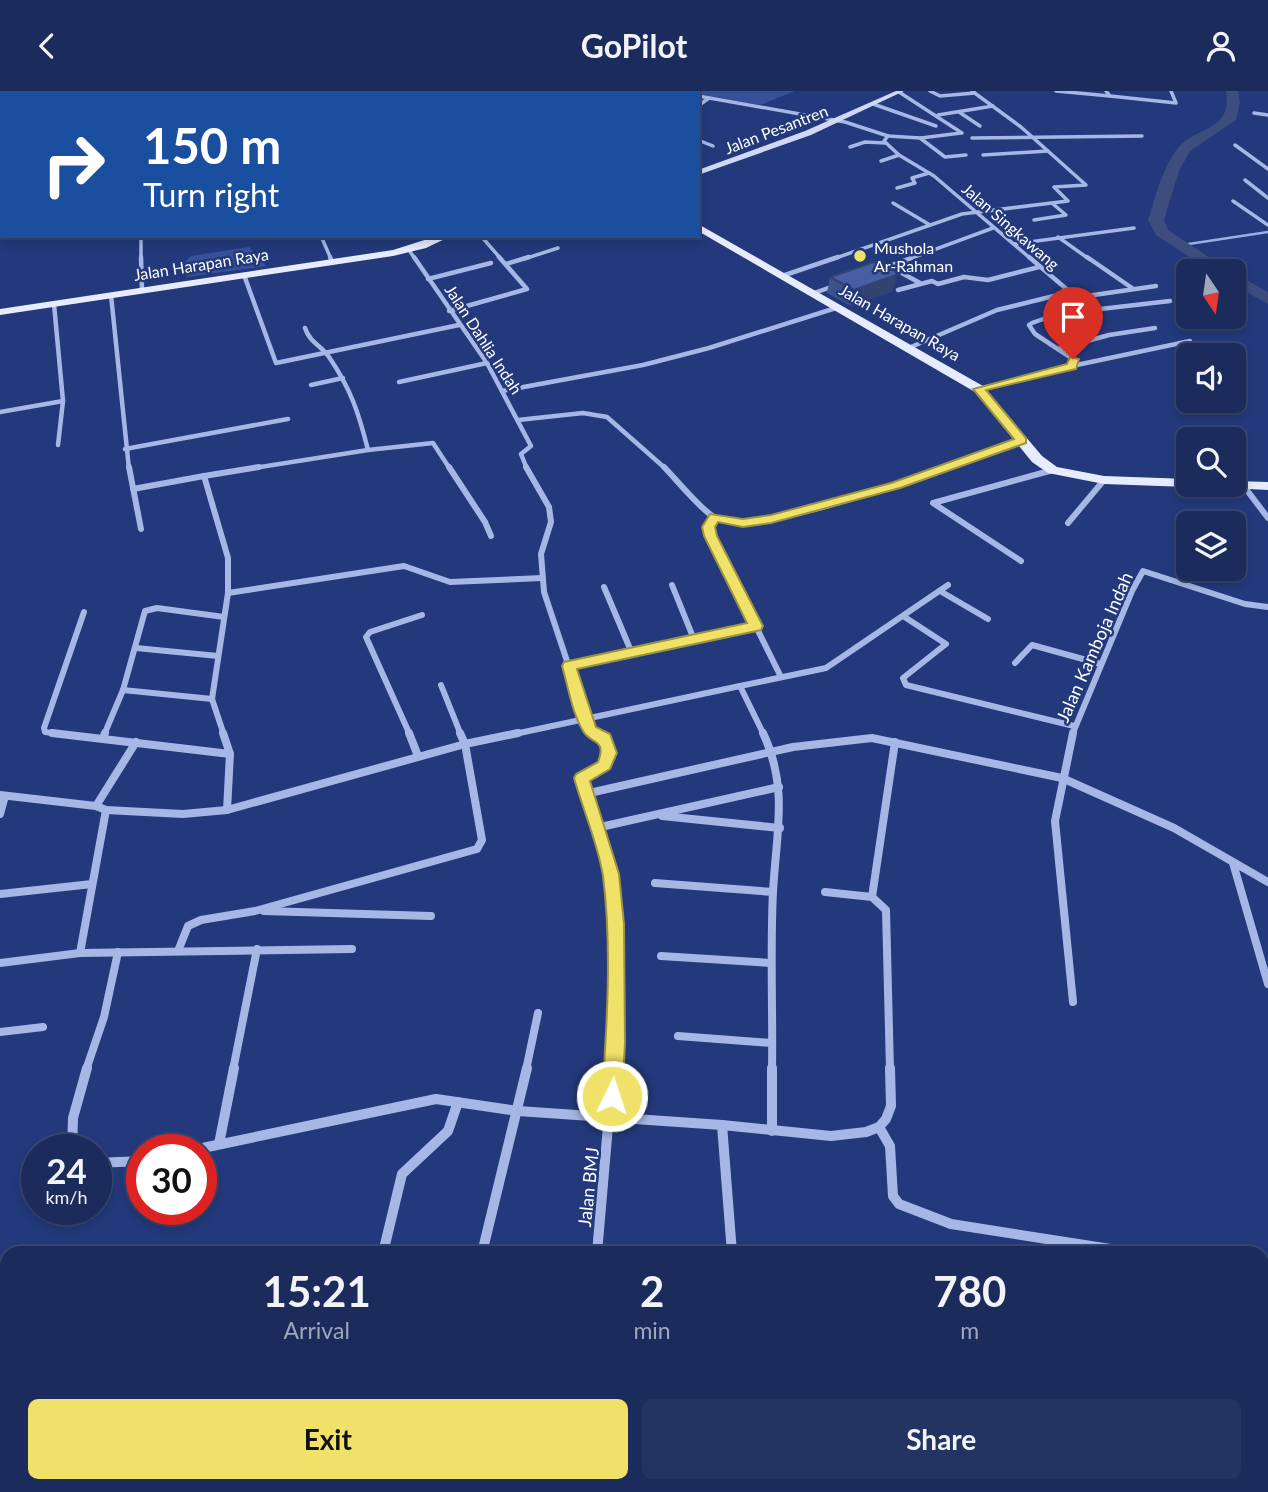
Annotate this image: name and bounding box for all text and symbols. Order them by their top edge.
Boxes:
text: GoPilot [581,26,687,65]
icon: back [28,27,66,65]
icon: person [1202,27,1240,65]
street label: Jalan Pesantren [722,101,830,157]
text: 150 m [143,116,281,174]
icon: right [28,119,119,210]
text: Turn right [143,175,279,214]
street label: Jalan Singkawang [959,179,1063,273]
place label: Mushola Ar-Rahman [874,238,953,275]
street label: Jalan Harapan Raya [132,244,270,284]
marker: Mushola Ar-Rahman [852,248,868,264]
north arrow [1176,259,1246,329]
map controls [1176,259,1246,581]
street label: Jalan Harapan Raya [836,280,964,364]
street label: Jalan Dahlia Indah [442,281,526,397]
pin [1043,287,1103,359]
icon: arrive [1054,298,1092,336]
button: sound [1176,343,1246,413]
button: search [1176,427,1246,497]
button: layers [1176,511,1246,581]
street label: Jalan Kamboja Indah [1051,569,1137,725]
position arrow [575,1059,649,1133]
speed limit sign: 30 [126,1134,217,1225]
street label: Jalan BMJ [573,1146,603,1228]
text: 24 [46,1149,87,1191]
text: km/h [45,1186,88,1208]
text: 15:21 [263,1266,371,1316]
text: 2 [640,1266,664,1316]
text: 780 [933,1266,1006,1316]
text: Arrival [284,1316,350,1344]
text: min [633,1316,671,1344]
text: m [960,1316,979,1344]
button: Exit [28,1399,628,1479]
button: Share [642,1399,1241,1479]

